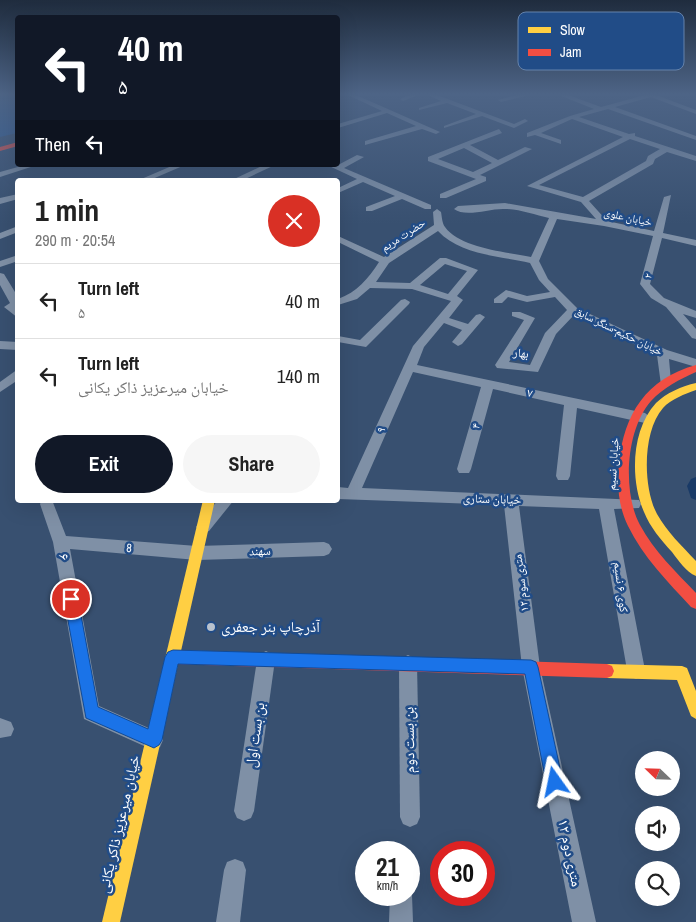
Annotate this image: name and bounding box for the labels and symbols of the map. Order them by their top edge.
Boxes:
legend [518,12,684,70]
text: Slow [560,21,586,39]
text: Jam [560,43,582,61]
street label: خیابان علوی [603,205,653,229]
street label: حضرت مریم [378,216,428,255]
street label: ۲ [641,272,655,280]
street label: خیابان حکیم-سنگر سابق [572,304,665,359]
street label: بهار [511,344,530,362]
street label: ۷ [526,385,535,402]
street label: ۴ [468,421,484,431]
street label: ۹ [373,424,389,436]
street label: خیابان نسیم [603,437,623,491]
street label: خیابان ستاری [463,490,522,508]
street label: 8 [126,540,132,556]
street label: سهند [249,543,271,559]
street label: ۶ [54,552,75,562]
street label: ۱۲ متری سوم [510,553,532,613]
street label: کوی ۶ نسیم [610,561,632,613]
pin [50,578,92,620]
place label: آذرچاپ بنر جعفری [221,616,321,637]
marker: آذرچاپ بنر جعفری [205,621,217,633]
street label: بن بست اول [240,701,269,769]
street label: بن بست دوم [397,707,420,774]
north arrow [635,751,680,796]
street label: خیابان میرعزیز ذاکر یکانی [92,752,145,895]
position arrow [528,755,580,807]
street label: ۱۲ متری دوم [553,817,588,889]
speed limit sign: 30 [430,841,495,906]

